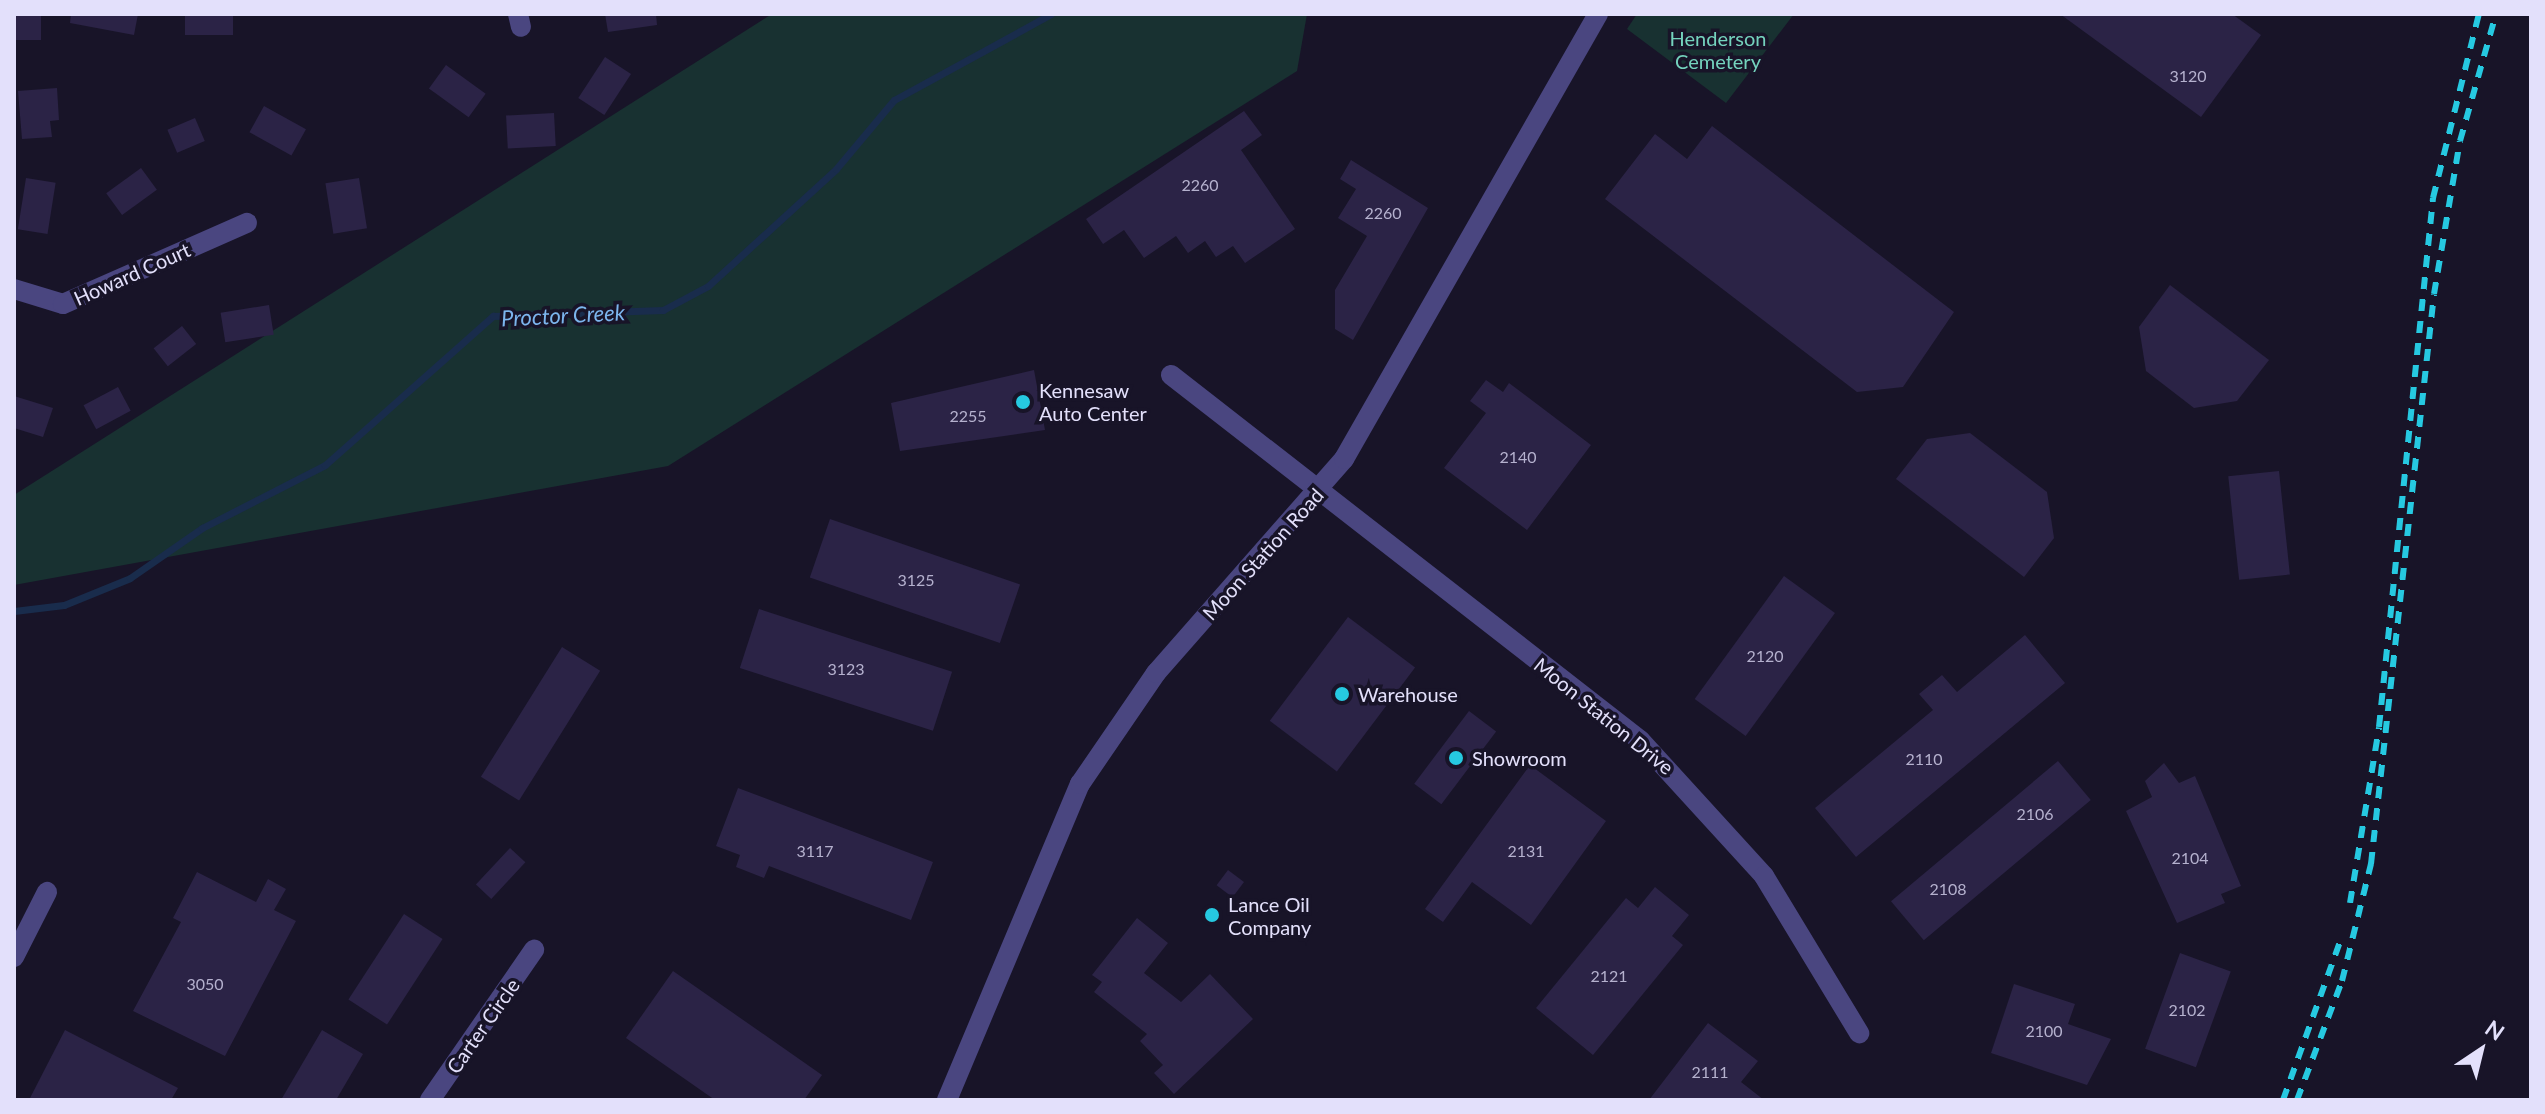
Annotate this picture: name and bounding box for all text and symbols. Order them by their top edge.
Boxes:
park label: Henderson Cemetery [1670,27,1766,74]
house number: 3120 [2169,66,2207,86]
house number: 2260 [1181,175,1219,195]
house number: 2260 [1364,203,1402,223]
street label: Howard Court [70,238,194,310]
water label: Proctor Creek [500,299,626,331]
place label: Kennesaw Auto Center [1039,378,1147,425]
marker: Kennesaw Auto Center [1014,393,1032,411]
house number: 2255 [949,406,987,426]
house number: 2140 [1499,447,1537,467]
street label: Moon Station Road [1198,483,1328,625]
house number: 3125 [897,570,935,590]
house number: 2120 [1746,646,1784,666]
street label: Moon Station Drive [1530,652,1678,780]
house number: 3123 [827,659,865,679]
place label: Warehouse [1358,682,1458,706]
marker: Warehouse [1333,685,1351,703]
place label: Showroom [1472,746,1567,770]
marker: Showroom [1447,749,1465,767]
house number: 2110 [1905,749,1943,769]
house number: 2106 [2016,804,2054,824]
house number: 3117 [796,841,834,861]
house number: 2131 [1507,841,1545,861]
house number: 2104 [2171,848,2209,868]
house number: 2108 [1929,879,1967,899]
place label: Lance Oil Company [1228,892,1311,939]
marker: Lance Oil Company [1203,906,1221,924]
house number: 2121 [1590,966,1628,986]
house number: 3050 [186,974,224,994]
street label: Carter Circle [441,974,525,1078]
house number: 2102 [2168,1000,2206,1020]
north arrow [2441,1010,2521,1090]
text: N [2480,1014,2510,1046]
house number: 2100 [2025,1021,2063,1041]
house number: 2111 [1691,1062,1729,1082]

